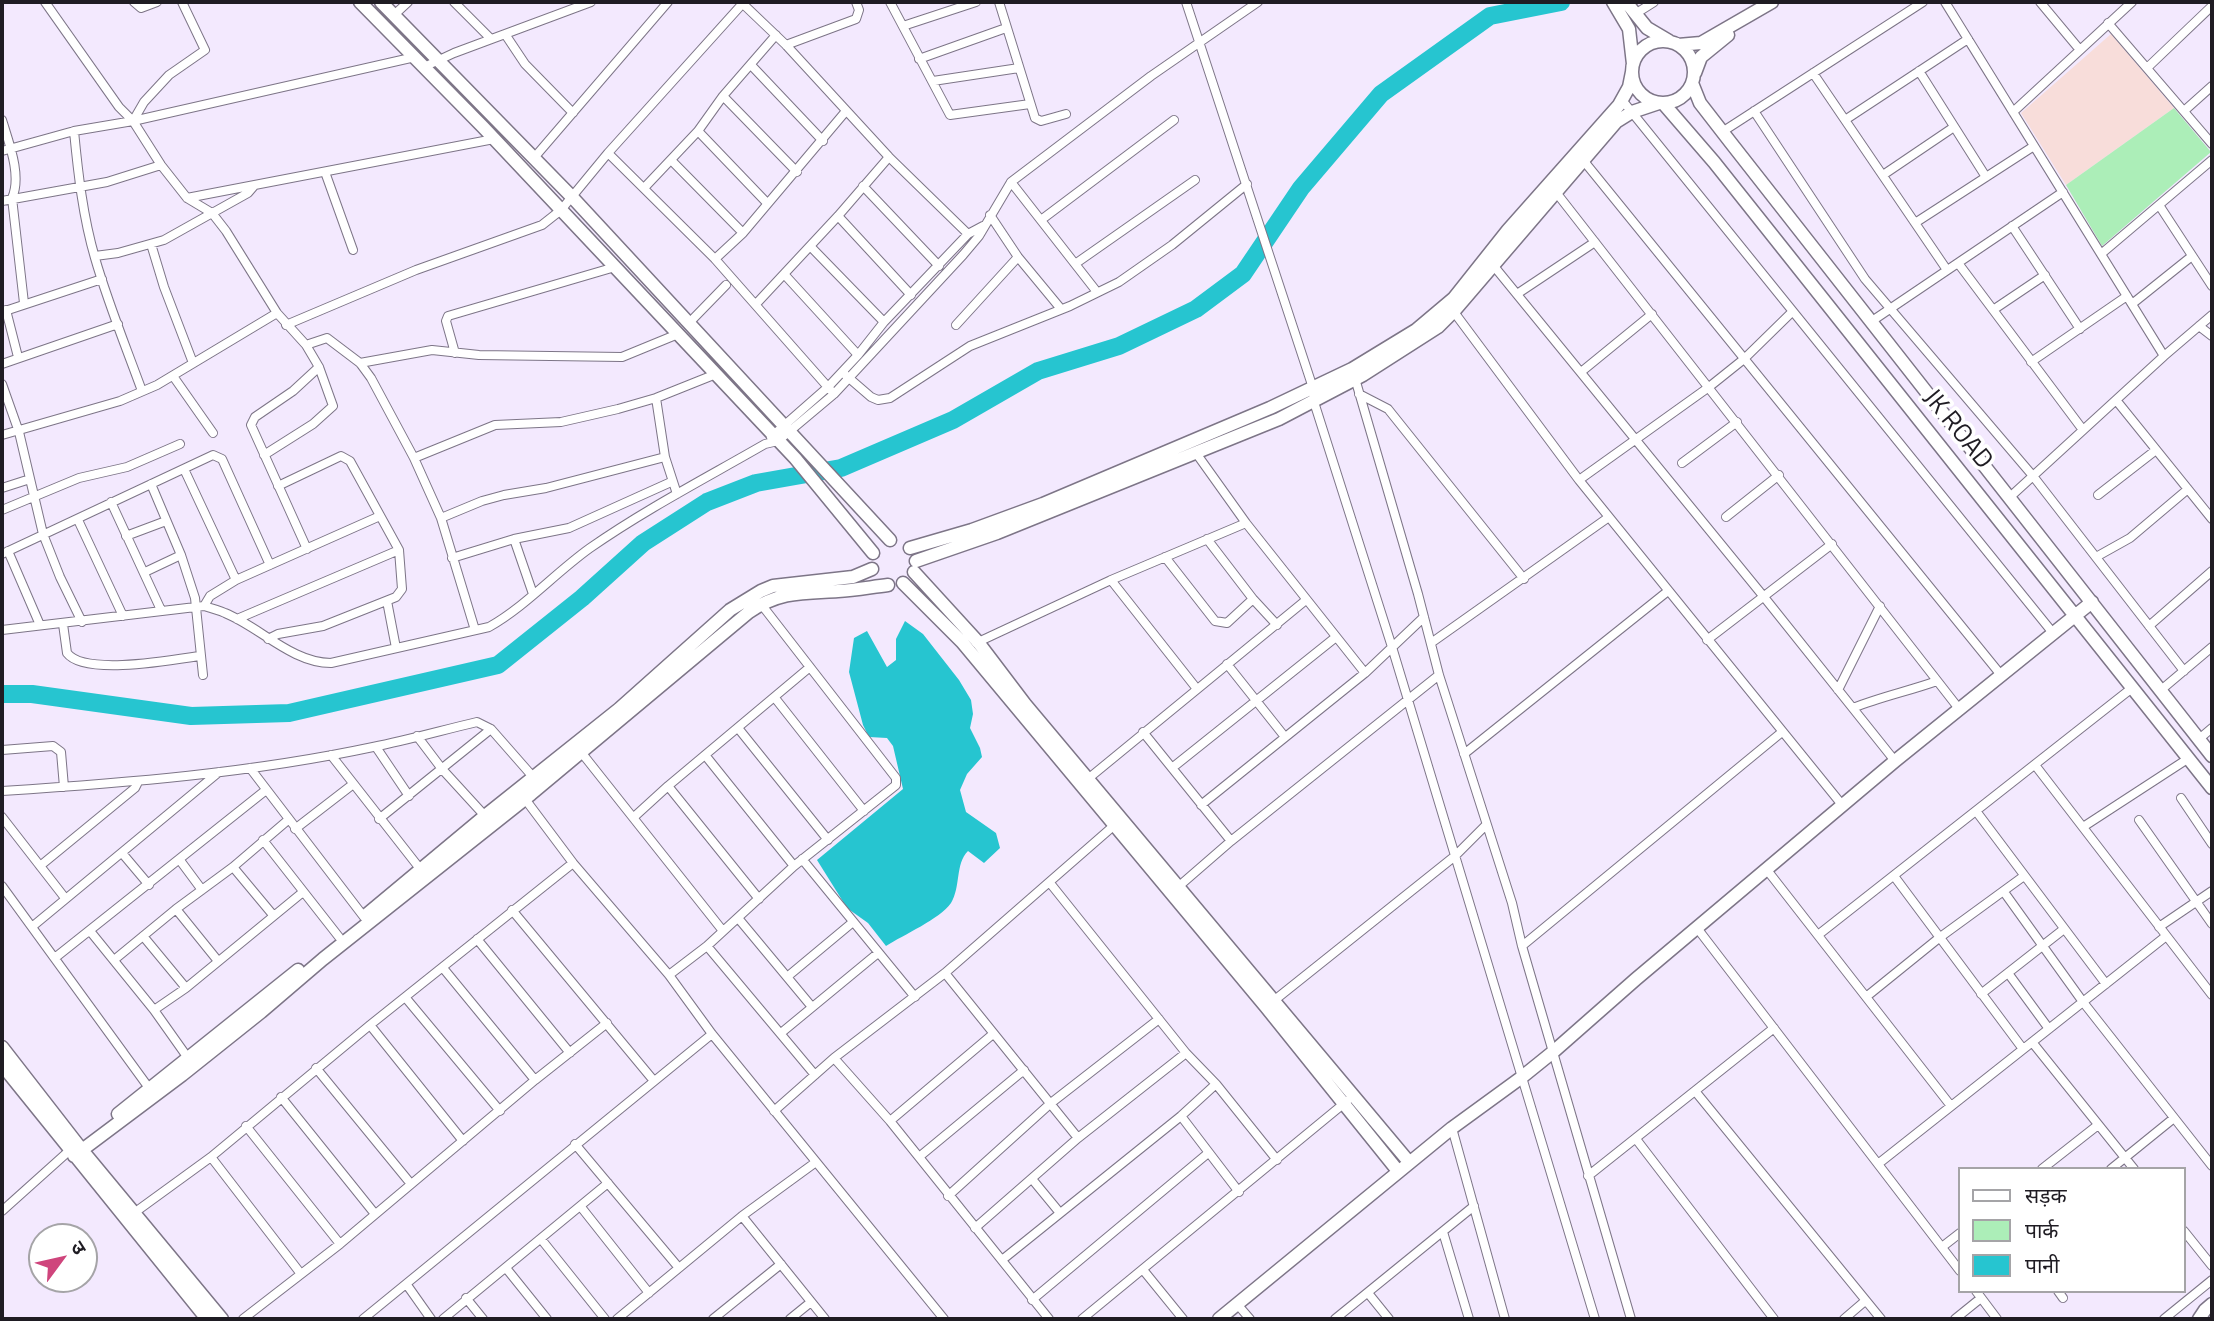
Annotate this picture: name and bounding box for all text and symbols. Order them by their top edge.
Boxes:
street label: JK ROAD [1916,384,1998,476]
legend [1958,1167,2186,1293]
text: सड़क [2025,1179,2067,1211]
text: पार्क [2025,1214,2059,1246]
north arrow [28,1223,98,1293]
text: उ [64,1235,95,1260]
text: पानी [2025,1249,2059,1281]

